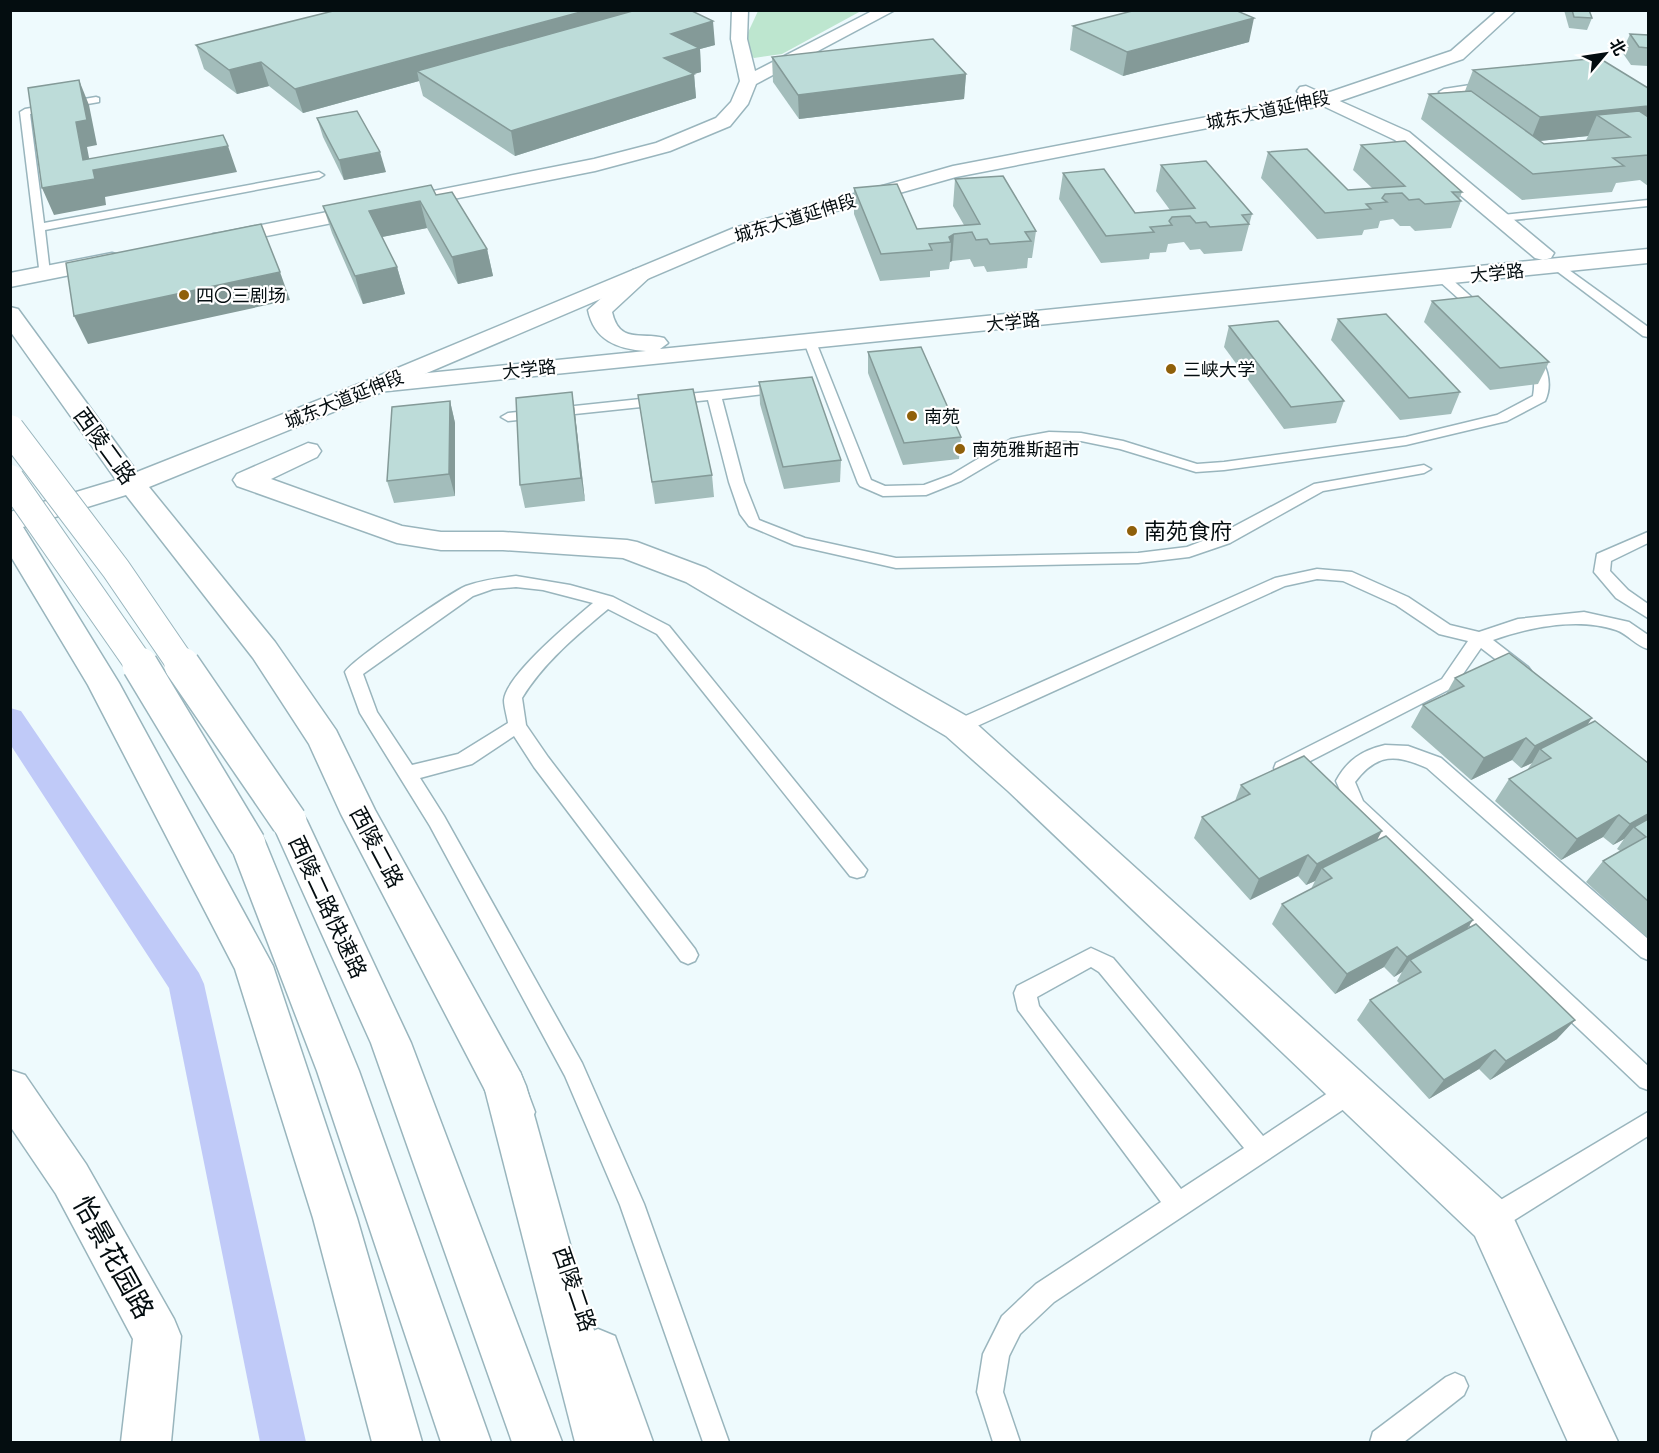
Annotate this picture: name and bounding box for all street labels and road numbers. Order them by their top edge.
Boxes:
street label: 城东大道延伸段 [1204,86,1332,134]
street label: 城东大道延伸段 [731,189,859,247]
street label: 大学路 [1469,259,1525,287]
street label: 大学路 [985,308,1041,336]
street label: 大学路 [501,355,557,383]
street label: 城东大道延伸段 [281,365,407,433]
street label: 西陵二路 [68,402,142,490]
street label: 西陵二路 [344,802,410,892]
street label: 西陵二路快速路 [283,831,373,983]
street label: 怡景花园路 [66,1190,162,1324]
street label: 西陵二路 [547,1243,603,1335]

